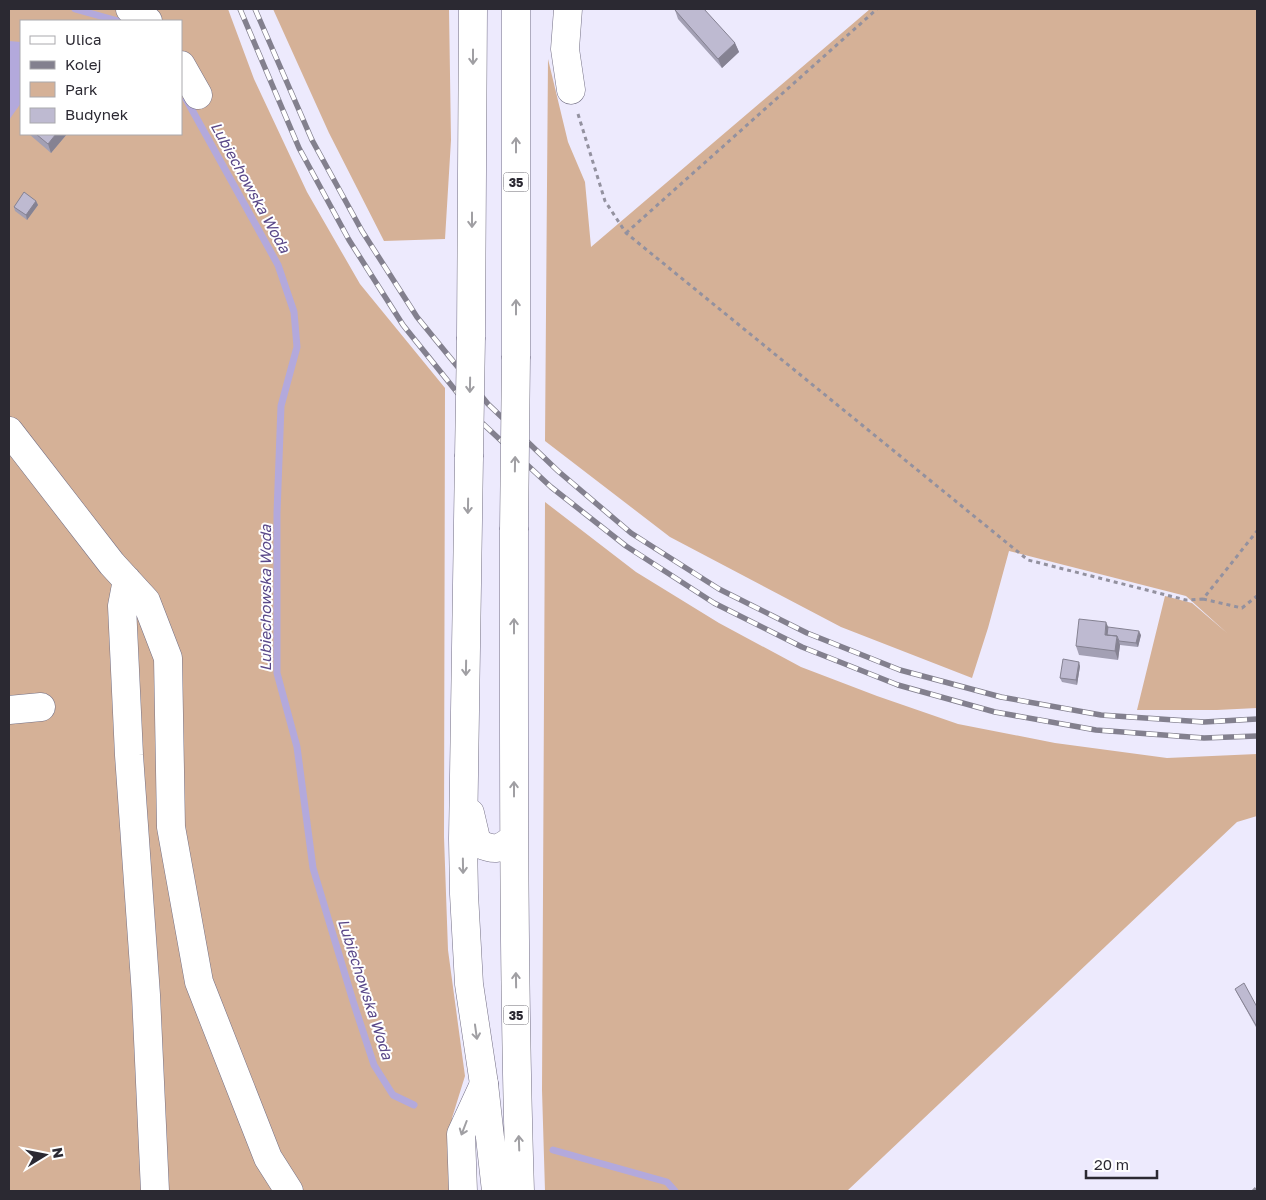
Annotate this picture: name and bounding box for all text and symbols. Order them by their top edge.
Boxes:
legend [20,20,182,135]
text: Ulica [65,30,101,48]
one-way arrow [468,49,478,65]
text: Kolej [65,55,101,73]
text: Park [65,80,98,98]
text: Budynek [65,105,129,123]
water label: Lubiechowska Woda [208,118,295,256]
one-way arrow [511,137,521,154]
road number: 35 [504,172,528,192]
one-way arrow [467,212,477,228]
one-way arrow [511,300,521,316]
one-way arrow [465,377,475,393]
one-way arrow [510,456,520,472]
one-way arrow [464,497,473,513]
water label: Lubiechowska Woda [256,524,274,671]
one-way arrow [509,619,519,635]
one-way arrow [461,660,471,676]
one-way arrow [509,781,519,798]
one-way arrow [459,858,468,874]
water label: Lubiechowska Woda [335,916,397,1062]
one-way arrow [511,972,521,988]
road number: 35 [504,1006,528,1024]
one-way arrow [471,1024,481,1040]
one-way arrow [459,1120,469,1135]
north arrow [20,1130,70,1180]
one-way arrow [514,1135,523,1151]
text: N [49,1146,68,1159]
scale bar [1086,1148,1157,1180]
text: 20 m [1094,1155,1129,1173]

